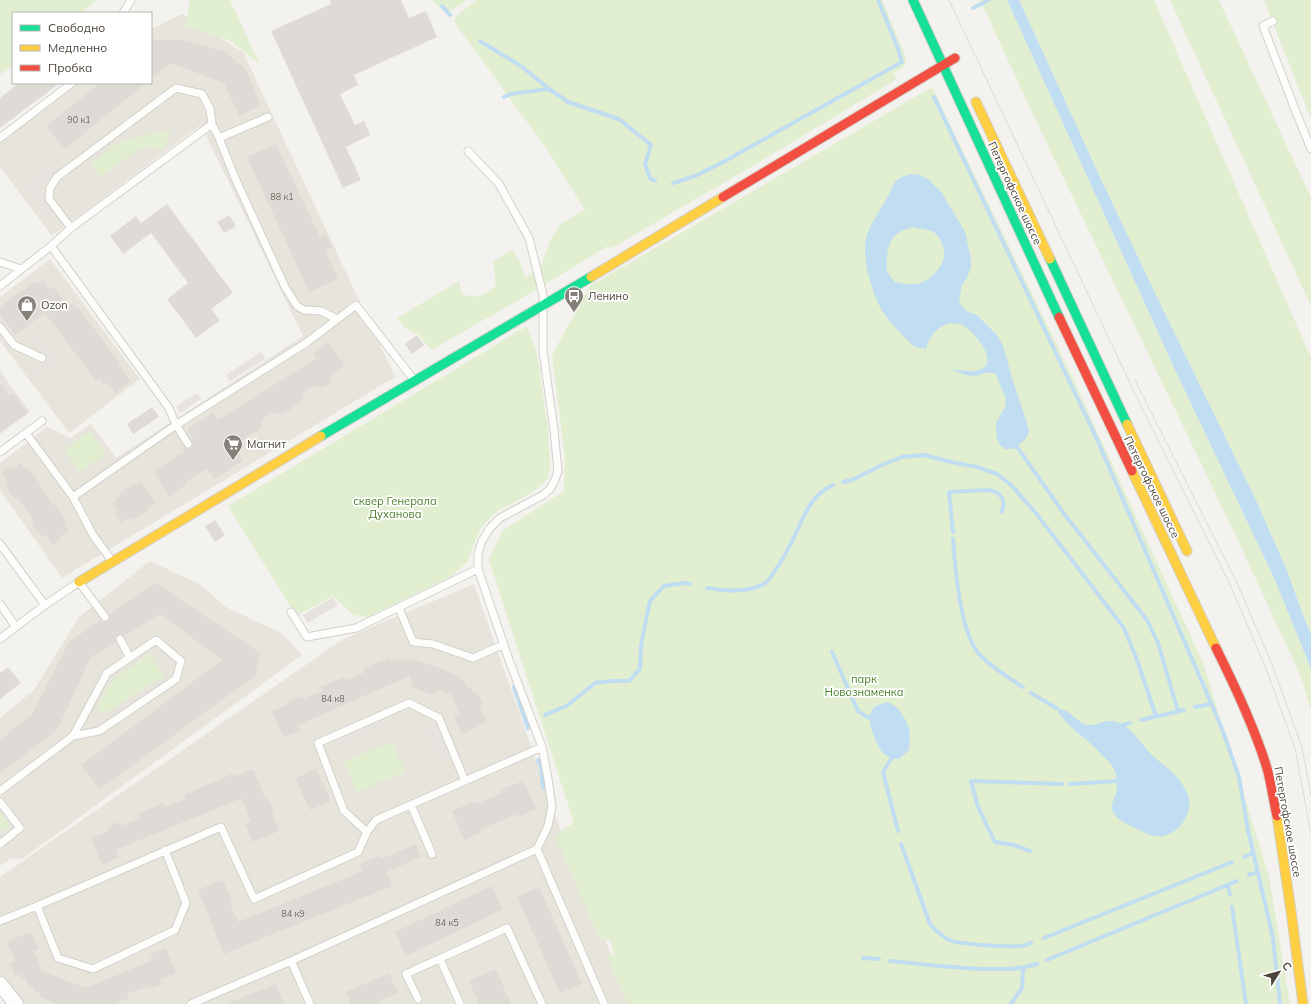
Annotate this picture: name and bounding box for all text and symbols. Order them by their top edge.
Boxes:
legend [12,12,152,84]
text: Свободно [48,20,105,35]
text: Медленно [48,40,107,55]
text: Пробка [48,60,92,75]
house number: 90 к1 [67,114,91,125]
street label: Петергофское шоссе [985,139,1045,247]
house number: 88 к1 [270,191,294,202]
bus stop icon: Ленино [563,285,585,313]
place label: Ленино [588,289,629,303]
shop icon: Ozon [16,294,38,322]
place label: Ozon [41,298,68,312]
supermarket icon: Магнит [222,433,244,461]
street label: Петергофское шоссе [1121,434,1183,540]
place label: Магнит [247,437,286,451]
park label: сквер Генерала Духанова [353,494,437,521]
park label: парк Новознаменка [825,672,903,699]
house number: 84 к8 [321,693,345,704]
street label: Петергофское шоссе [1271,766,1305,878]
house number: 84 к9 [281,908,305,919]
house number: 84 к5 [435,917,459,928]
north arrow [1259,952,1299,992]
text: С [1279,959,1295,974]

